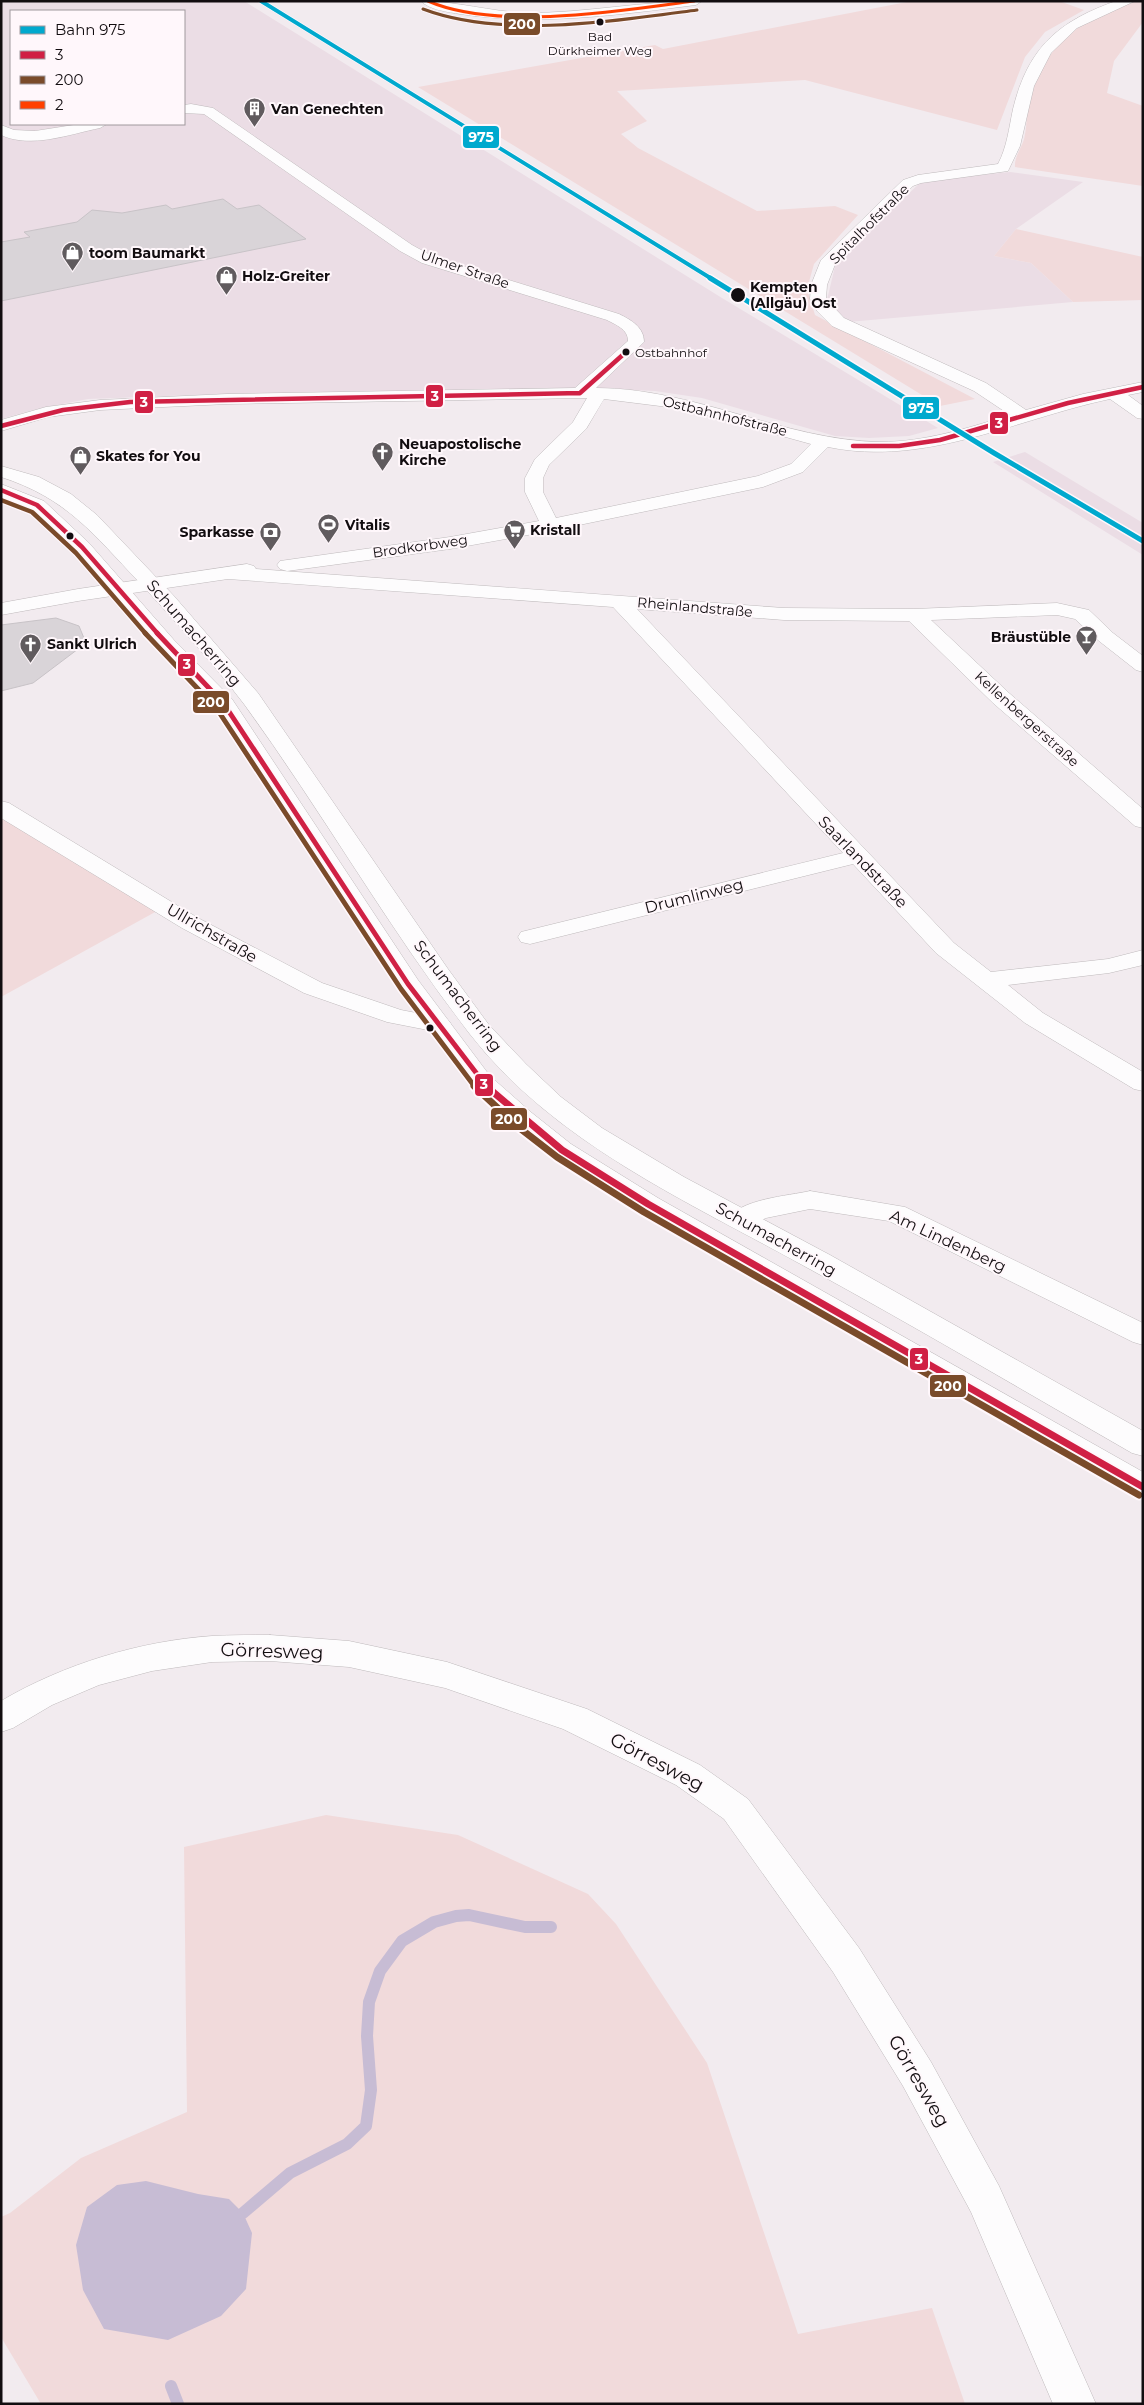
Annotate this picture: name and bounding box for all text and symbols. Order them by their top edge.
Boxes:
legend [10,10,185,125]
line badge: 200 [503,12,541,36]
text: 200 [508,15,536,33]
marker: Bad Dürkheimer Weg [595,17,605,27]
text: Bahn 975 [55,20,125,39]
place label: Bad Dürkheimer Weg [548,29,652,58]
text: 3 [55,45,63,64]
text: 200 [55,70,83,89]
text: 2 [55,95,64,114]
building icon: Van Genechten [243,97,267,128]
place label: Van Genechten [270,100,383,118]
line badge: 975 [462,125,500,149]
text: 975 [468,128,494,146]
street label: Spitalhofstraße [825,180,913,268]
shop icon: toom Baumarkt [61,241,85,272]
place label: toom Baumarkt [89,244,205,262]
street label: Ulmer Straße [418,245,512,293]
shop icon: Holz-Greiter [214,264,238,295]
place label: Holz-Greiter [242,267,330,285]
place label: Kempten (Allgäu) Ost [750,278,837,312]
marker: Kempten (Allgäu) Ost [729,286,747,304]
place label: Ostbahnhof [635,345,708,360]
marker: Ostbahnhof [621,347,631,357]
line badge: 3 [425,384,444,408]
text: 3 [430,387,439,405]
line badge: 3 [134,390,154,414]
street label: Ostbahnhofstraße [661,392,789,440]
text: 3 [139,393,148,411]
line badge: 975 [902,396,940,420]
text: 975 [908,399,934,417]
line badge: 3 [989,411,1009,435]
text: 3 [994,414,1003,432]
place label: Neuapostolische Kirche [399,435,522,469]
church icon: Neuapostolische Kirche [371,440,395,471]
shop icon: Skates for You [68,444,92,475]
place label: Skates for You [96,447,201,465]
sports icon: Vitalis [317,513,341,544]
place label: Vitalis [344,516,390,534]
supermarket icon: Kristall [502,518,526,549]
bank icon: Sparkasse [258,520,282,551]
place label: Kristall [530,521,581,539]
place label: Sparkasse [180,523,254,541]
street label: Brodkorbweg [371,530,469,562]
unlabelled marker [65,531,75,541]
street label: Schumacherring [143,576,245,690]
street label: Rheinlandstraße [636,593,754,621]
bar icon: Bräustüble [1075,625,1099,656]
place label: Bräustüble [991,628,1071,646]
church icon: Sankt Ulrich [19,632,43,663]
place label: Sankt Ulrich [47,635,137,653]
line badge: 3 [177,653,196,677]
text: 3 [182,655,191,673]
street label: Kellenbergerstraße [971,667,1083,771]
line badge: 200 [192,690,230,714]
text: 200 [197,693,225,711]
street label: Saarlandstraße [814,812,912,912]
street label: Drumlinweg [643,875,745,917]
street label: Ullrichstraße [163,899,261,967]
street label: Schumacherring [410,936,506,1056]
unlabelled marker [425,1023,435,1033]
line badge: 3 [474,1073,494,1097]
text: 3 [479,1075,488,1093]
line badge: 200 [490,1107,528,1131]
text: 200 [495,1110,523,1128]
street label: Schumacherring [712,1198,840,1280]
street label: Am Lindenberg [887,1206,1009,1276]
line badge: 3 [909,1347,929,1371]
text: 3 [914,1350,923,1368]
line badge: 200 [929,1374,967,1398]
text: 200 [934,1377,962,1395]
street label: Görresweg [220,1638,324,1664]
street label: Görresweg [606,1728,708,1796]
street label: Görresweg [883,2031,955,2131]

